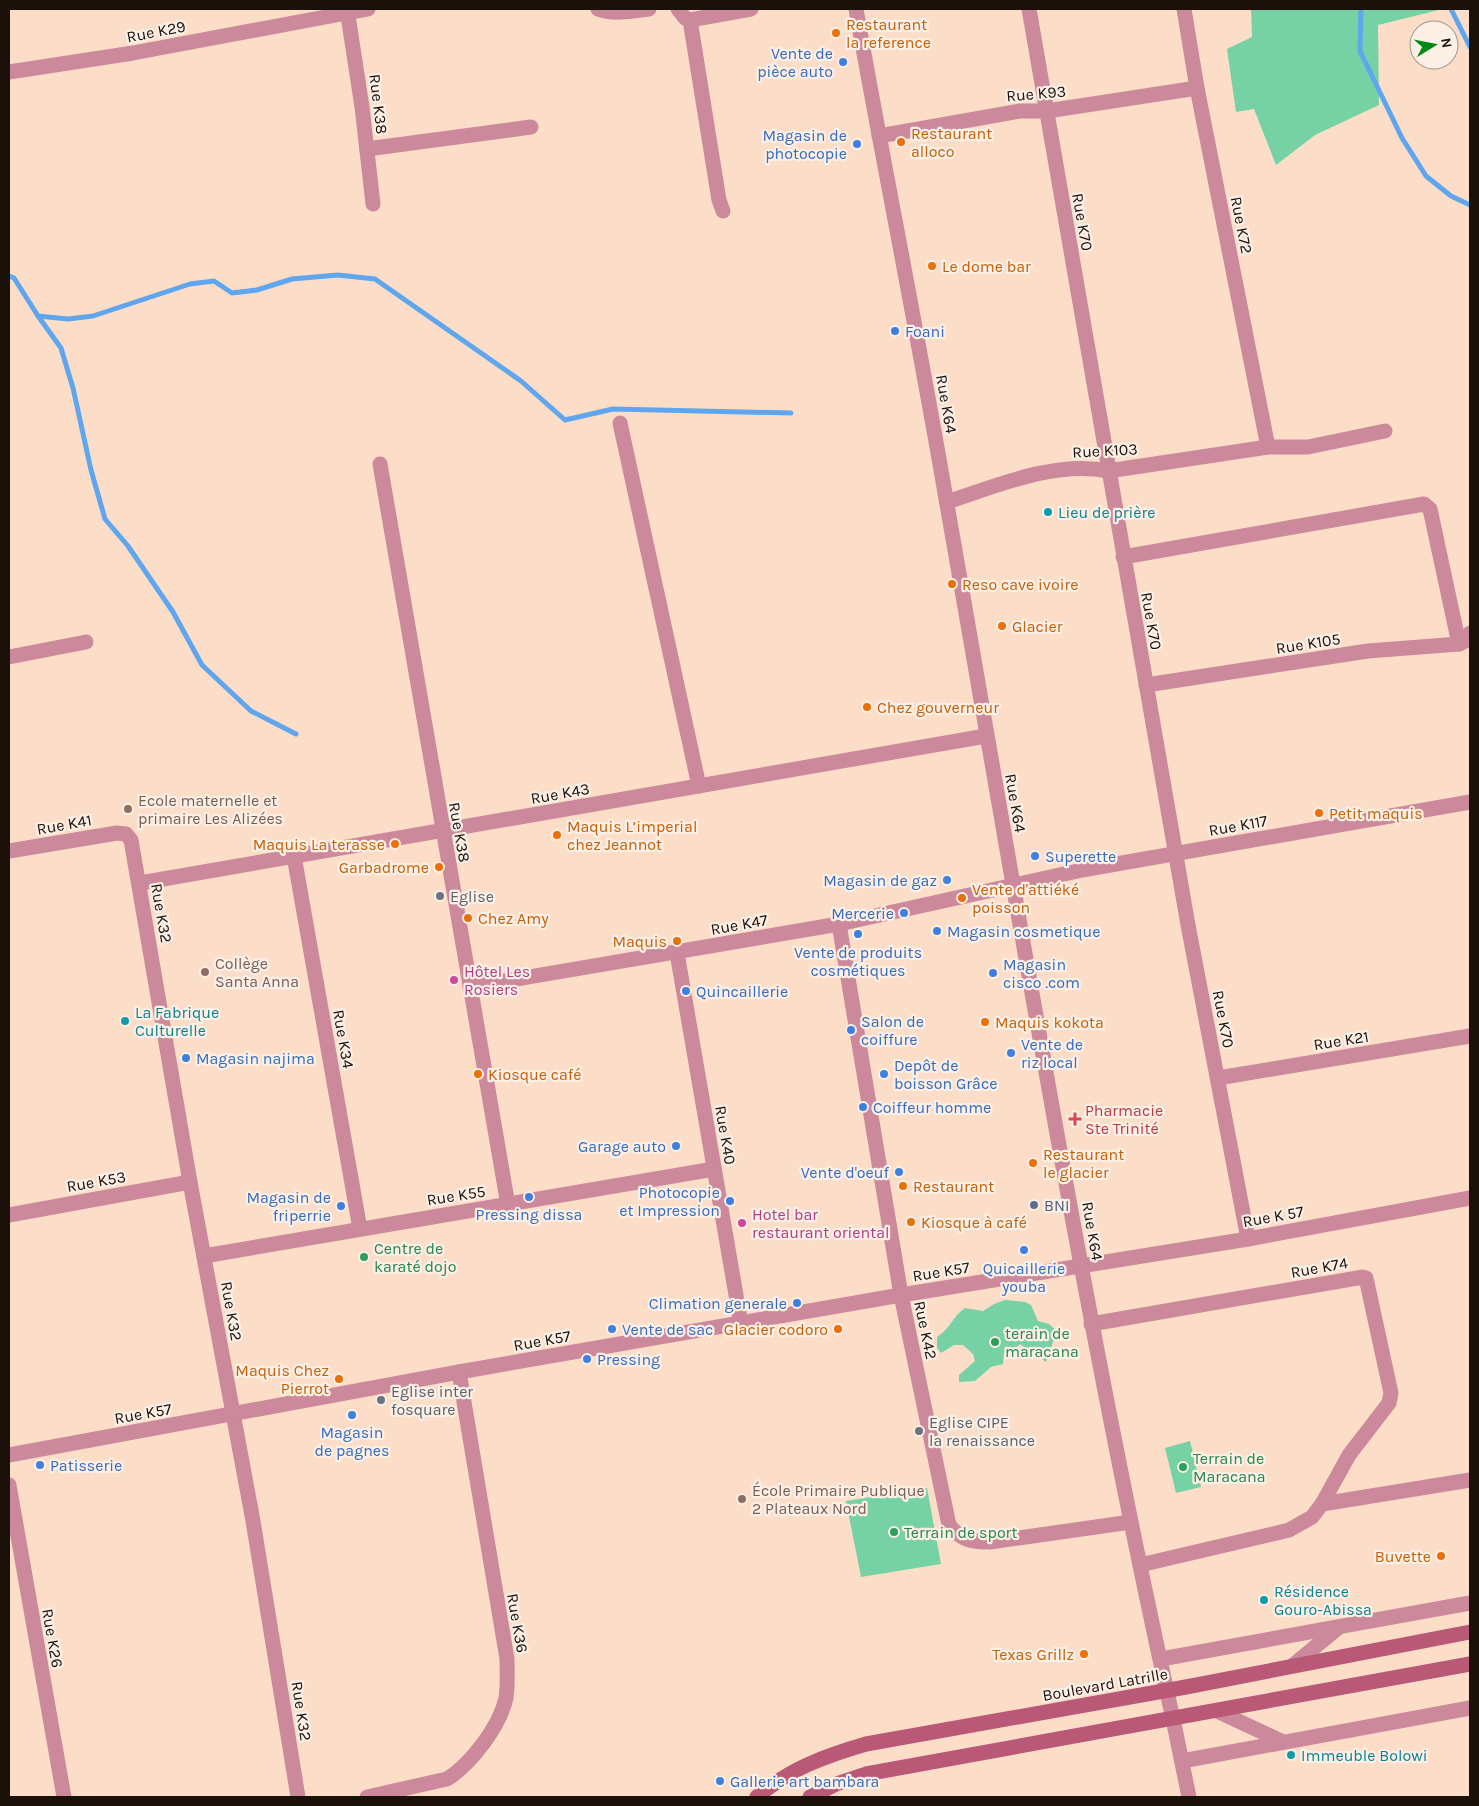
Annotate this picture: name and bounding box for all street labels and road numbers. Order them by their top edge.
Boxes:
street label: Rue K29 [125,16,187,47]
street label: Rue K38 [365,73,392,135]
street label: Rue K93 [1005,81,1067,106]
street label: Rue K70 [1068,192,1097,252]
street label: Rue K72 [1227,195,1256,255]
street label: Rue K64 [932,373,961,435]
street label: Rue K103 [1072,439,1138,462]
street label: Rue K70 [1137,591,1166,651]
street label: Rue K105 [1274,629,1342,658]
street label: Rue K64 [1001,772,1030,834]
street label: Rue K43 [529,779,591,808]
street label: Rue K38 [445,801,474,864]
street label: Rue K41 [35,810,93,839]
street label: Rue K117 [1207,811,1269,840]
street label: Rue K32 [147,882,176,944]
street label: Rue K47 [709,910,770,939]
street label: Rue K70 [1209,989,1238,1049]
street label: Rue K34 [329,1008,358,1070]
street label: Rue K21 [1312,1027,1370,1054]
street label: Rue K40 [711,1104,740,1166]
street label: Rue K53 [65,1167,127,1196]
street label: Rue K55 [425,1181,487,1210]
street label: Rue K64 [1078,1200,1107,1262]
street label: Rue K 57 [1241,1202,1306,1231]
street label: Rue K74 [1289,1253,1349,1282]
street label: Rue K57 [911,1258,972,1285]
street label: Rue K32 [217,1280,246,1342]
street label: Rue K42 [910,1299,941,1361]
street label: Rue K57 [512,1326,573,1355]
street label: Rue K57 [113,1399,174,1428]
street label: Rue K36 [503,1592,532,1654]
street label: Rue K26 [38,1607,67,1669]
street label: Boulevard Latrille [1041,1664,1169,1705]
street label: Rue K32 [287,1680,316,1742]

